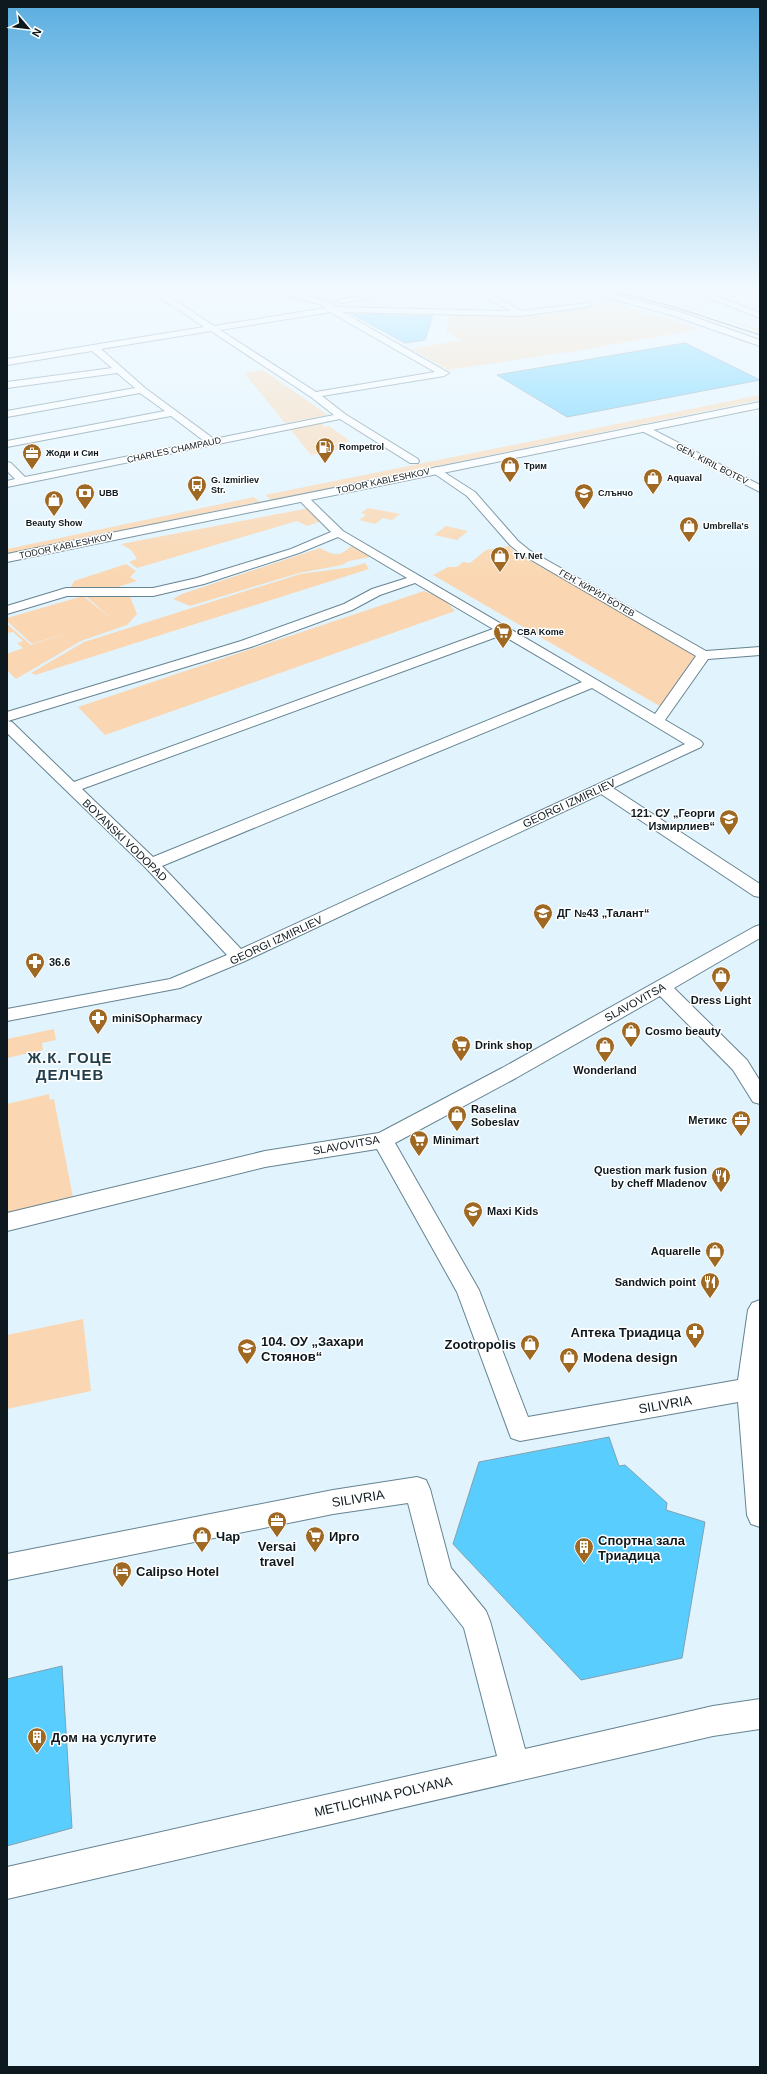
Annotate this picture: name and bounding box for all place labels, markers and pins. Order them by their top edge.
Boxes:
fuel station icon: Rompetrol [314,436,336,464]
office icon: Жоди и Син [21,442,43,470]
place label: Rompetrol [339,442,384,452]
place label: Жоди и Син [45,448,99,458]
shop icon: Трим [499,455,521,483]
place label: Трим [524,461,547,471]
shop icon: Aquaval [642,467,664,495]
place label: Aquaval [667,473,702,483]
bus stop icon: G. Izmirliev Str. [186,474,208,502]
place label: G. Izmirliev Str. [211,475,259,495]
bank icon: UBB [74,482,96,510]
school or university icon: Слънчо [573,482,595,510]
place label: UBB [99,488,119,498]
place label: Слънчо [598,488,633,498]
shop icon: Beauty Show [43,489,65,517]
shop icon: Umbrella's [678,515,700,543]
place label: Beauty Show [26,518,83,528]
place label: Umbrella's [703,521,749,531]
shop icon: TV Net [489,545,511,573]
place label: TV Net [514,551,543,561]
supermarket icon: CBA Kome [492,621,514,649]
place label: CBA Kome [517,627,564,637]
place label: 121. СУ „Георги Измирлиев“ [631,807,715,832]
school or university icon: 121. СУ „Георги Измирлиев“ [718,808,740,836]
school or university icon: ДГ №43 „Талант“ [532,902,554,930]
place label: ДГ №43 „Талант“ [557,907,649,919]
pharmacy icon: 36.6 [24,951,46,979]
place label: 36.6 [49,956,70,968]
shop icon: Dress Light [710,965,732,993]
place label: Dress Light [691,994,752,1006]
pharmacy icon: miniSOpharmacy [87,1007,109,1035]
place label: miniSOpharmacy [112,1012,203,1024]
shop icon: Cosmo beauty [620,1020,642,1048]
place label: Cosmo beauty [645,1025,722,1037]
supermarket icon: Drink shop [450,1034,472,1062]
shop icon: Wonderland [594,1035,616,1063]
place label: Drink shop [475,1039,533,1051]
place label: Wonderland [573,1064,637,1076]
place label: Raselina Sobeslav [471,1103,520,1128]
shop icon: Raselina Sobeslav [446,1104,468,1132]
office icon: Метикс [730,1109,752,1137]
place label: Метикс [688,1114,727,1126]
supermarket icon: Minimart [408,1129,430,1157]
place label: Minimart [433,1134,479,1146]
place label: Question mark fusion by cheff Mladenov [594,1164,708,1189]
restaurant icon: Question mark fusion by cheff Mladenov [710,1165,732,1193]
school or university icon: Maxi Kids [462,1200,484,1228]
place label: Maxi Kids [487,1205,538,1217]
shop icon: Aquarelle [704,1240,726,1268]
place label: Aquarelle [651,1245,701,1257]
restaurant icon: Sandwich point [699,1271,721,1299]
place label: Sandwich point [615,1276,696,1288]
pharmacy icon: Аптека Триадица [684,1321,706,1349]
place label: Аптека Триадица [571,1325,682,1340]
shop icon: Zootropolis [519,1333,541,1361]
place label: 104. ОУ „Захари Стоянов“ [261,1334,364,1364]
school or university icon: 104. ОУ „Захари Стоянов“ [236,1337,258,1365]
place label: Zootropolis [445,1337,516,1352]
shop icon: Modena design [558,1346,580,1374]
place label: Modena design [583,1350,678,1365]
office icon: Versai travel [266,1510,288,1538]
shop icon: Чар [191,1525,213,1553]
supermarket icon: Ирго [304,1525,326,1553]
place label: Чар [216,1529,240,1544]
place label: Ирго [329,1529,360,1544]
place label: Спортна зала Триадица [598,1533,686,1563]
building icon: Спортна зала Триадица [573,1536,595,1564]
place label: Versai travel [258,1539,296,1569]
hotel icon: Calipso Hotel [111,1560,133,1588]
place label: Calipso Hotel [136,1564,219,1579]
building icon: Дом на услугите [26,1726,48,1754]
place label: Дом на услугите [51,1730,157,1745]

